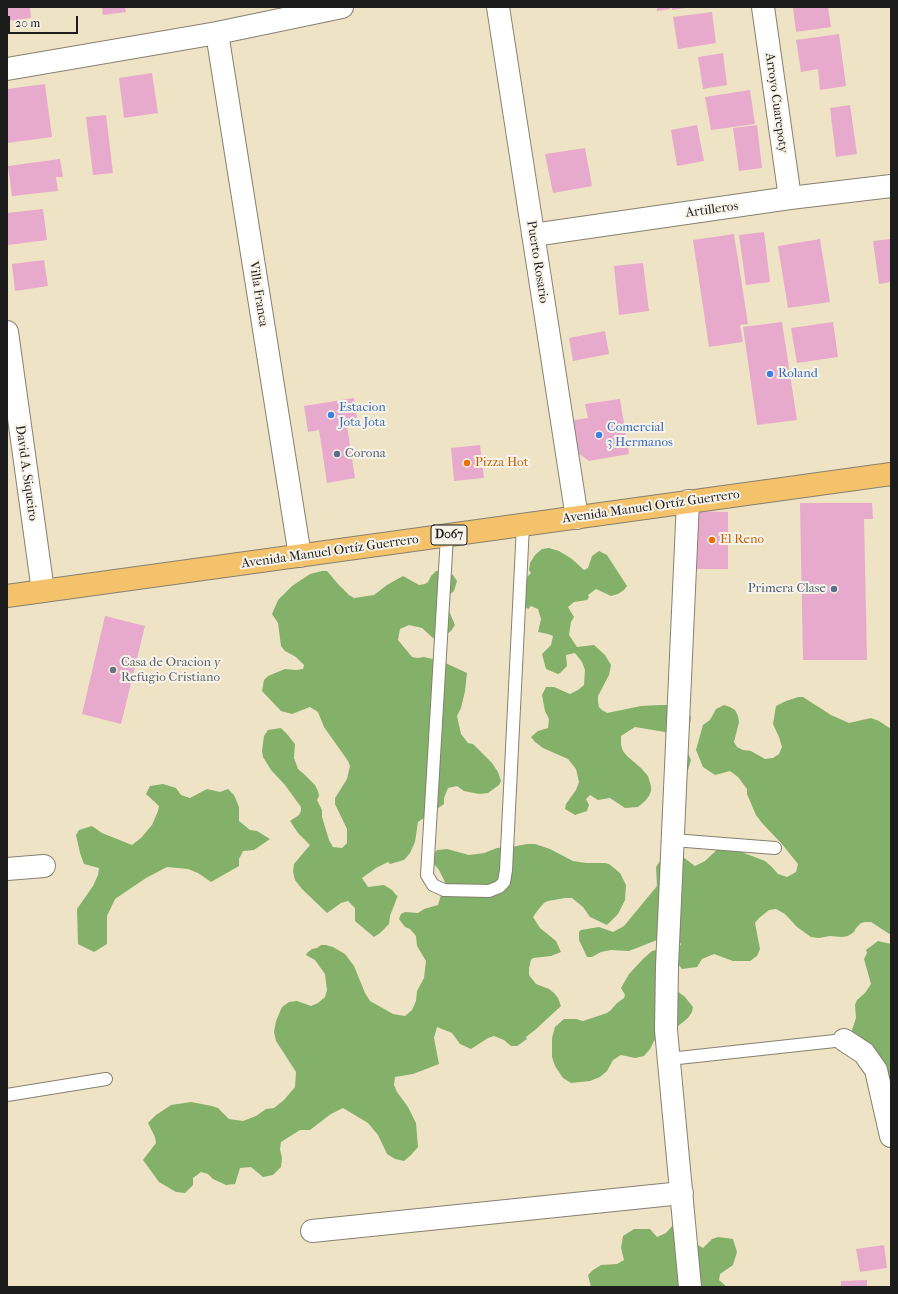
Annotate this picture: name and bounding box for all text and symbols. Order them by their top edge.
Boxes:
scale bar [10,8,80,34]
text: 20 m [15,16,40,30]
street label: Arroyo Cuarepoty [761,52,791,154]
street label: Artilleros [685,199,739,221]
street label: Puerto Rosario [523,219,551,305]
street label: Villa Franca [245,260,271,328]
place label: Roland [778,366,818,382]
marker: Roland [765,369,775,379]
place label: Estacion Jota Jota [339,400,386,431]
marker: Estacion Jota Jota [326,410,336,420]
place label: Comercial 3 Hermanos [607,420,673,451]
street label: David A. Siqueiro [12,424,40,522]
marker: Comercial 3 Hermanos [594,430,604,440]
place label: Corona [345,446,386,462]
marker: Corona [332,449,342,459]
place label: Pizza Hot [475,455,528,471]
marker: Pizza Hot [462,458,472,468]
street label: Avenida Manuel Ortíz Guerrero [561,487,741,527]
road number: D067 [431,525,467,545]
street label: Avenida Manuel Ortíz Guerrero [240,532,420,572]
place label: El Reno [720,532,764,548]
marker: El Reno [707,535,717,545]
place label: Primera Clase [748,581,826,597]
marker: Primera Clase [829,584,839,594]
place label: Casa de Oracion y Refugio Cristiano [121,655,221,686]
marker: Casa de Oracion y Refugio Cristiano [108,665,118,675]

